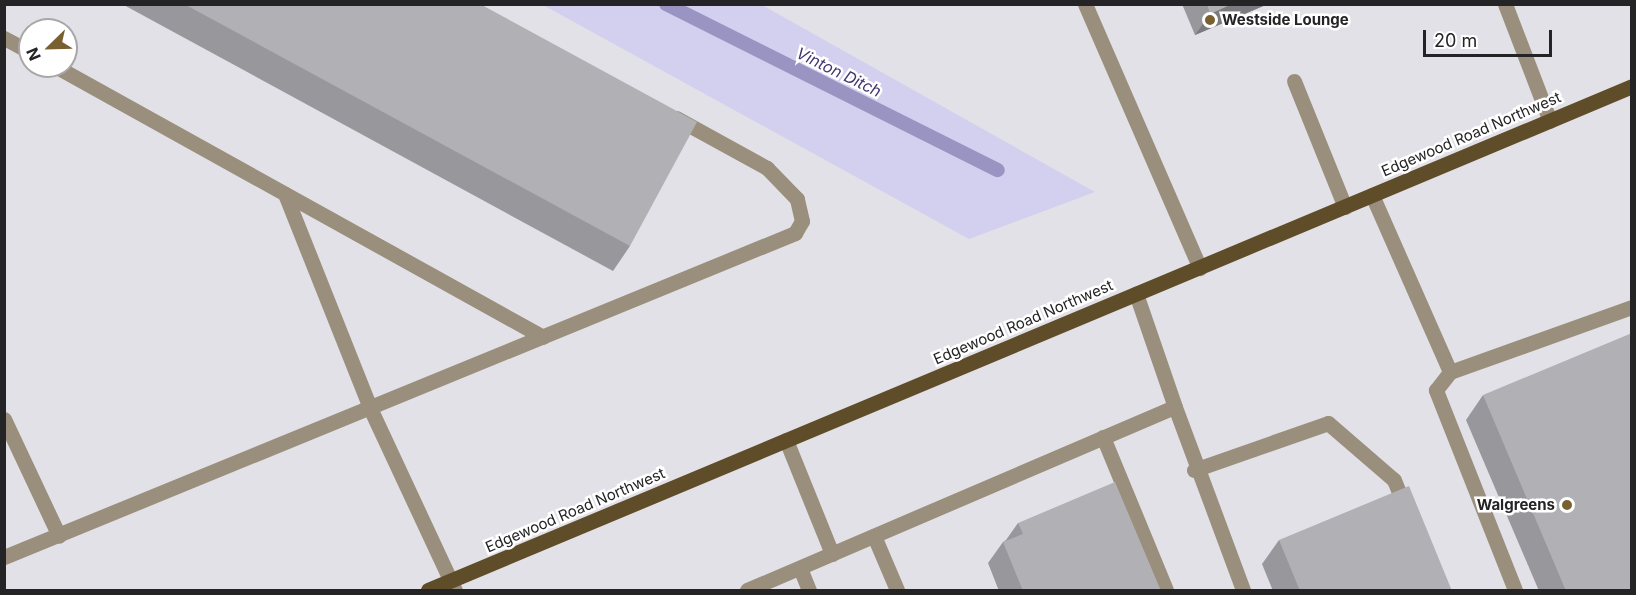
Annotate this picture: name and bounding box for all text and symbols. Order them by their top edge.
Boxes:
place label: Westside Lounge [1222,11,1349,29]
marker: Westside Lounge [1203,13,1217,27]
north arrow [18,18,78,78]
scale bar [1426,18,1555,56]
text: 20 m [1434,30,1477,51]
water label: Vinton Ditch [793,43,885,101]
text: N [22,45,45,64]
street label: Edgewood Road Northwest [1379,88,1563,180]
street label: Edgewood Road Northwest [931,276,1115,368]
street label: Edgewood Road Northwest [483,464,667,556]
place label: Walgreens [1477,496,1555,514]
marker: Walgreens [1560,498,1574,512]

